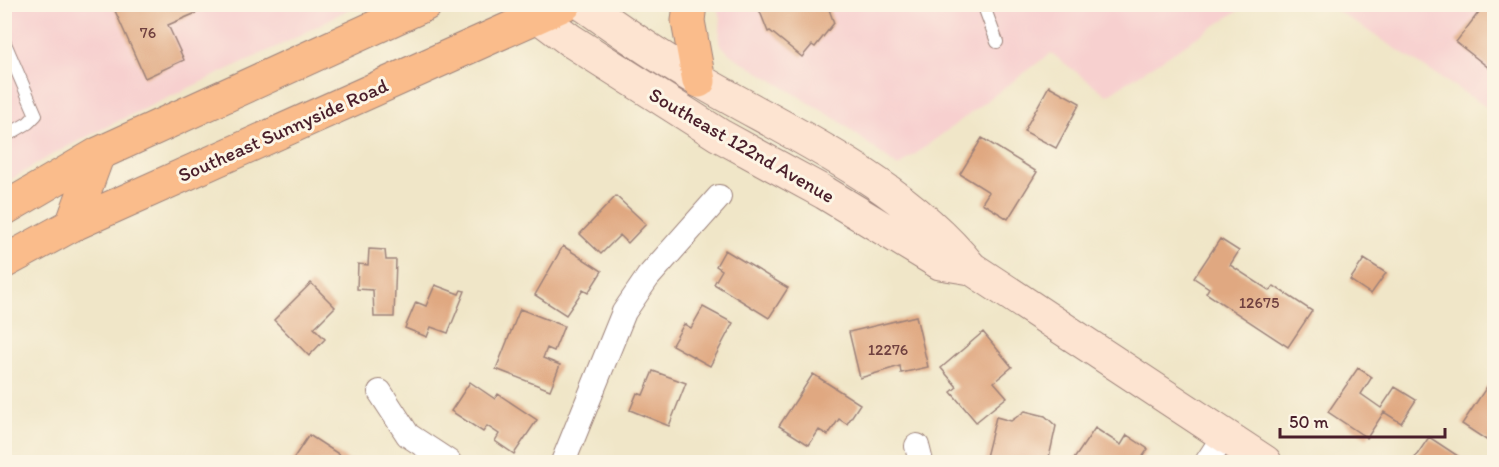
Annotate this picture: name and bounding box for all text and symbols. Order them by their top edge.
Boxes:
house number: 76 [140,23,156,42]
street label: Southeast Sunnyside Road [174,73,392,187]
street label: Southeast 122nd Avenue [645,82,839,208]
house number: 12675 [1239,293,1279,312]
house number: 12276 [868,340,908,359]
scale bar [1280,401,1445,439]
text: 50 m [1289,411,1329,433]

